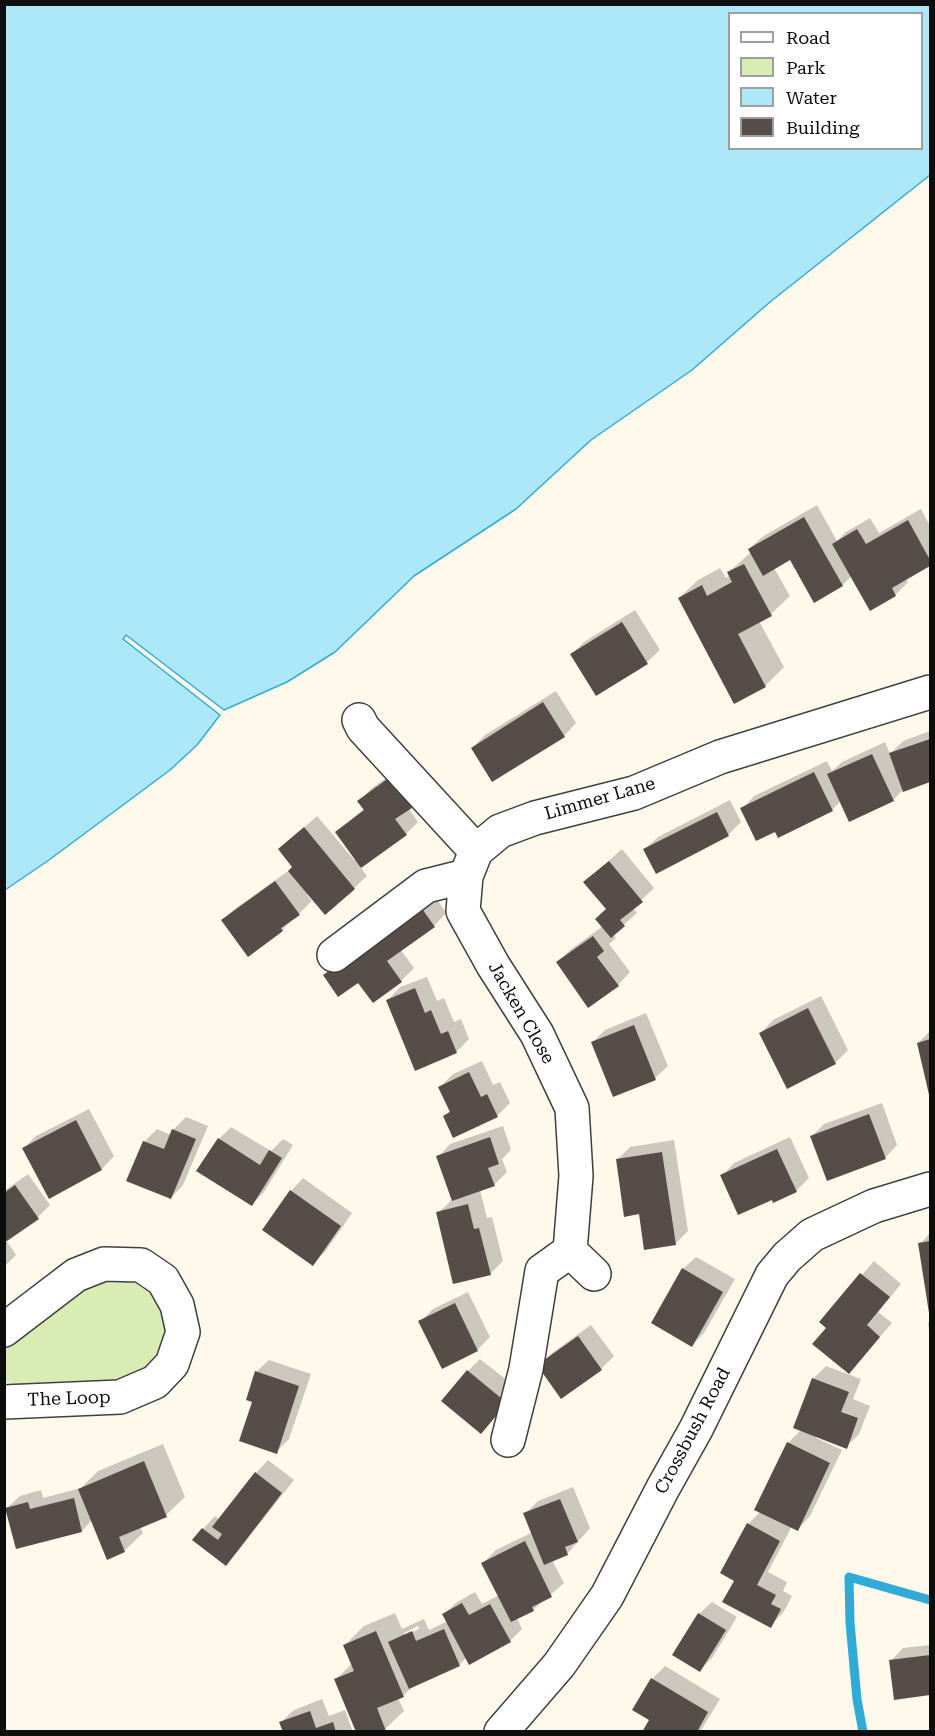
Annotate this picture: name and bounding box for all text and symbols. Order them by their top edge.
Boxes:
legend [728,12,923,150]
text: Road [786,27,830,48]
text: Park [786,57,826,78]
text: Water [786,87,837,108]
text: Building [786,117,860,138]
street label: Limmer Lane [542,773,658,825]
street label: Jacken Close [483,958,559,1068]
street label: Crossbush Road [651,1364,735,1498]
street label: The Loop [27,1387,111,1411]

